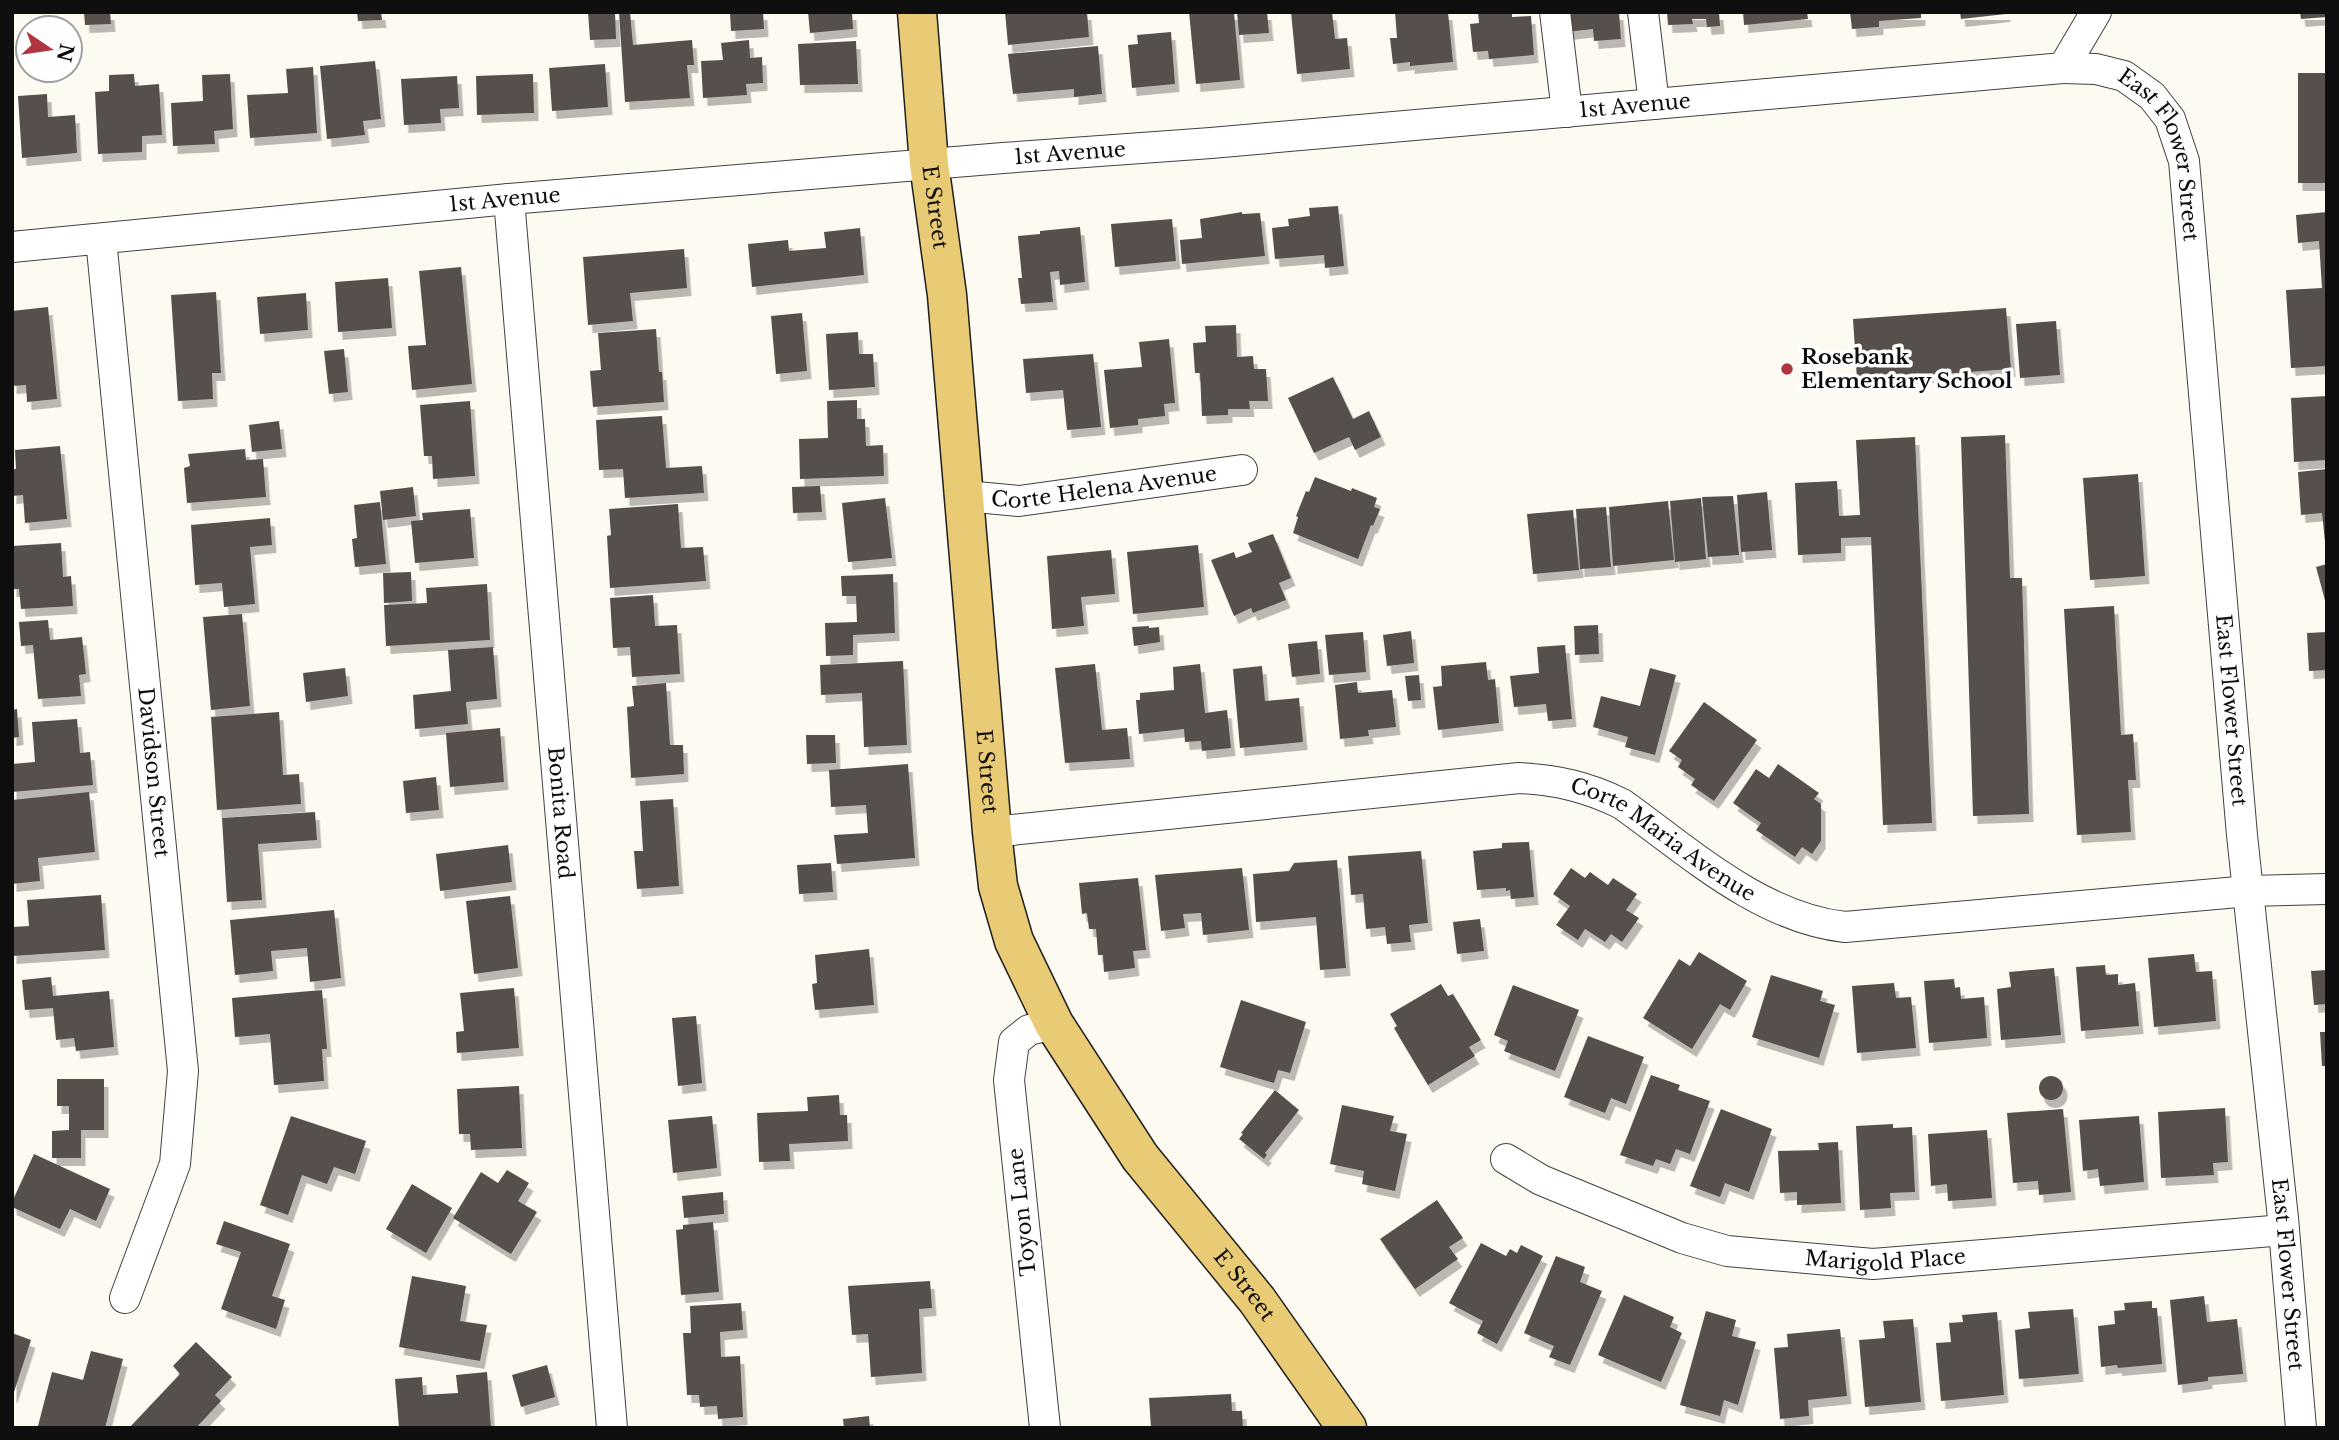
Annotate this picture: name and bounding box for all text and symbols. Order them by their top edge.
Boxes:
north arrow [14,14,84,84]
text: N [52,41,78,64]
street label: East Flower Street [2113,63,2204,243]
street label: 1st Avenue [1578,88,1692,124]
street label: 1st Avenue [1013,136,1127,170]
street label: E Street [916,163,954,251]
street label: 1st Avenue [448,182,562,218]
place label: Rosebank Elementary School [1801,344,2013,394]
marker: Rosebank Elementary School [1779,361,1795,377]
street label: Corte Helena Avenue [990,461,1218,514]
street label: East Flower Street [2210,613,2252,808]
street label: Davidson Street [132,686,175,859]
street label: E Street [970,728,1003,815]
street label: Bonita Road [542,746,579,880]
street label: Corte Maria Avenue [1568,773,1760,907]
street label: Toyon Lane [1002,1147,1042,1277]
street label: East Flower Street [2266,1177,2309,1372]
street label: Marigold Place [1804,1243,1967,1277]
street label: E Street [1208,1244,1281,1326]

